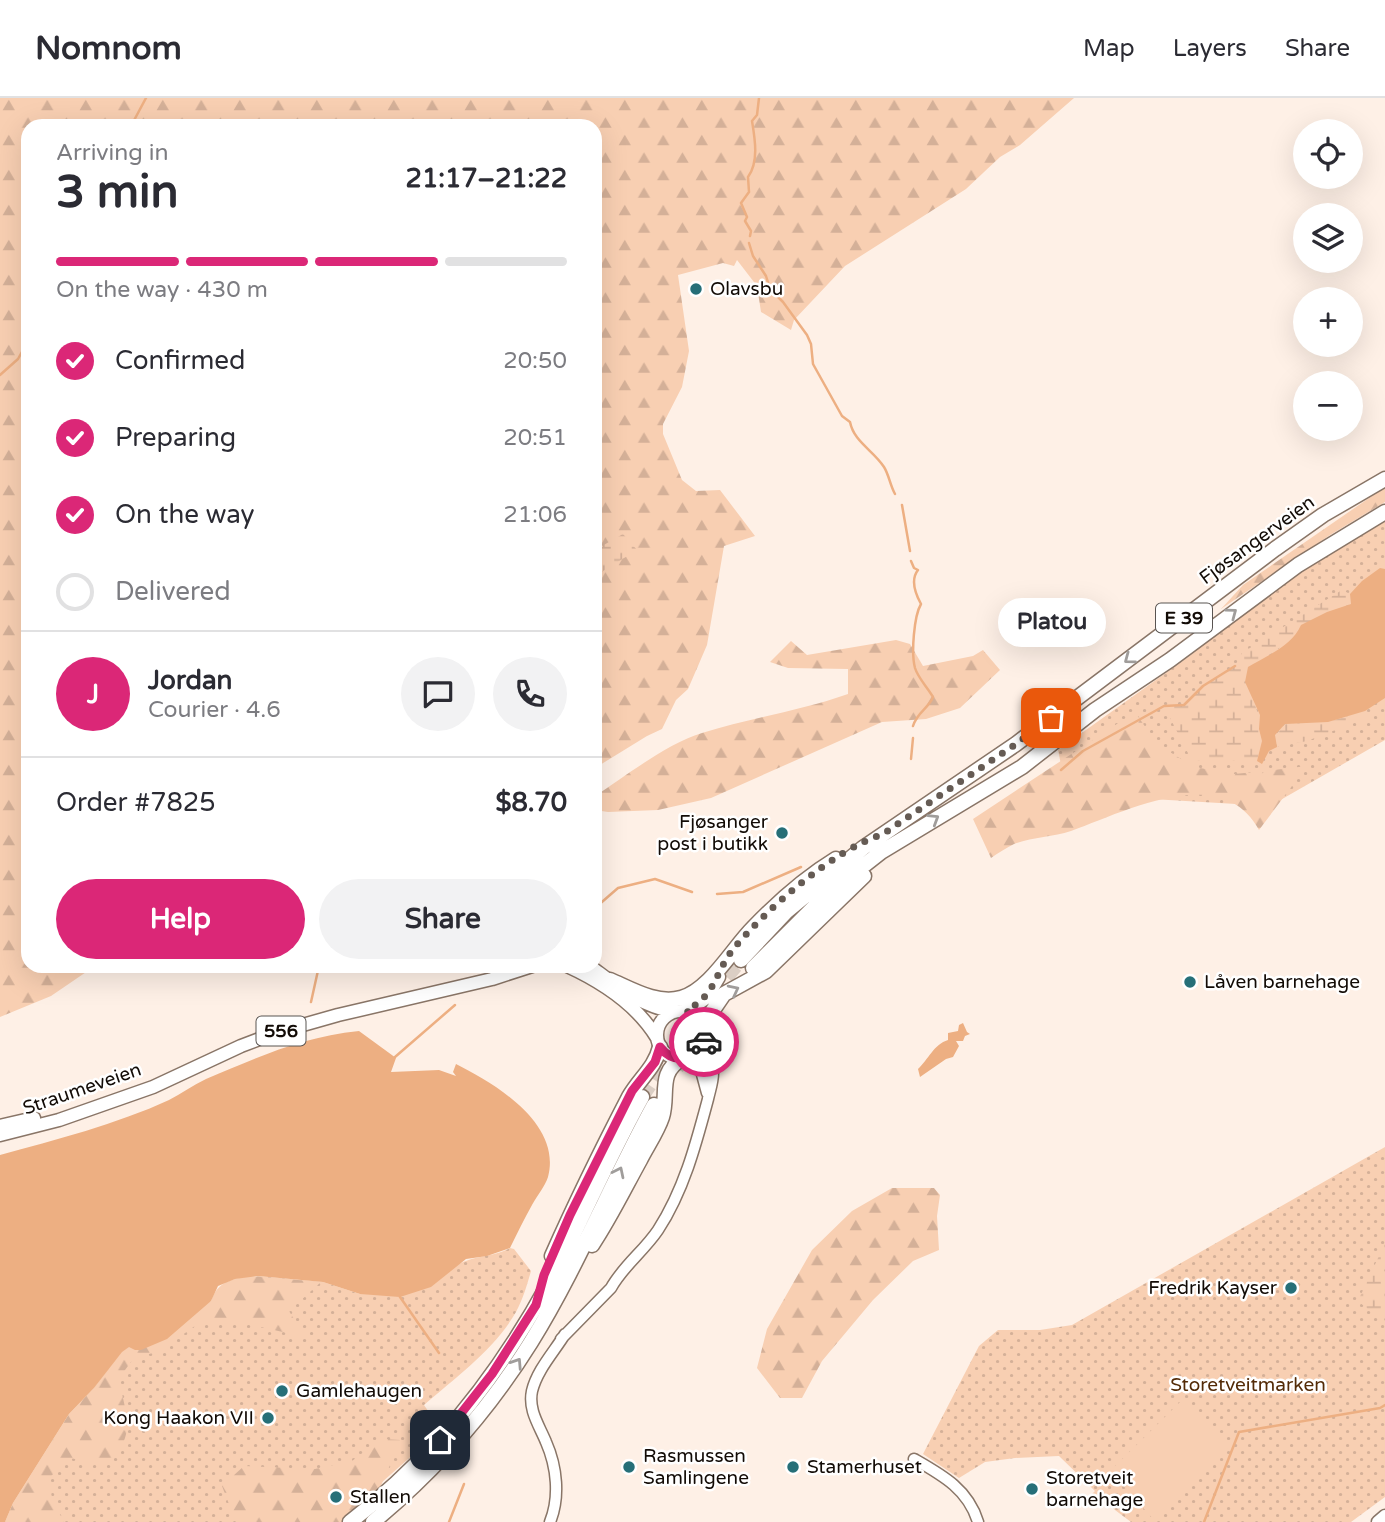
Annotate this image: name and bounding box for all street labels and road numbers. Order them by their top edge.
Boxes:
street label: Fjøsangerveien [1195,491,1319,589]
road number: E 39 [1156,604,1212,632]
road number: 556 [256,1016,306,1046]
street label: Straumeveien [20,1058,144,1120]

